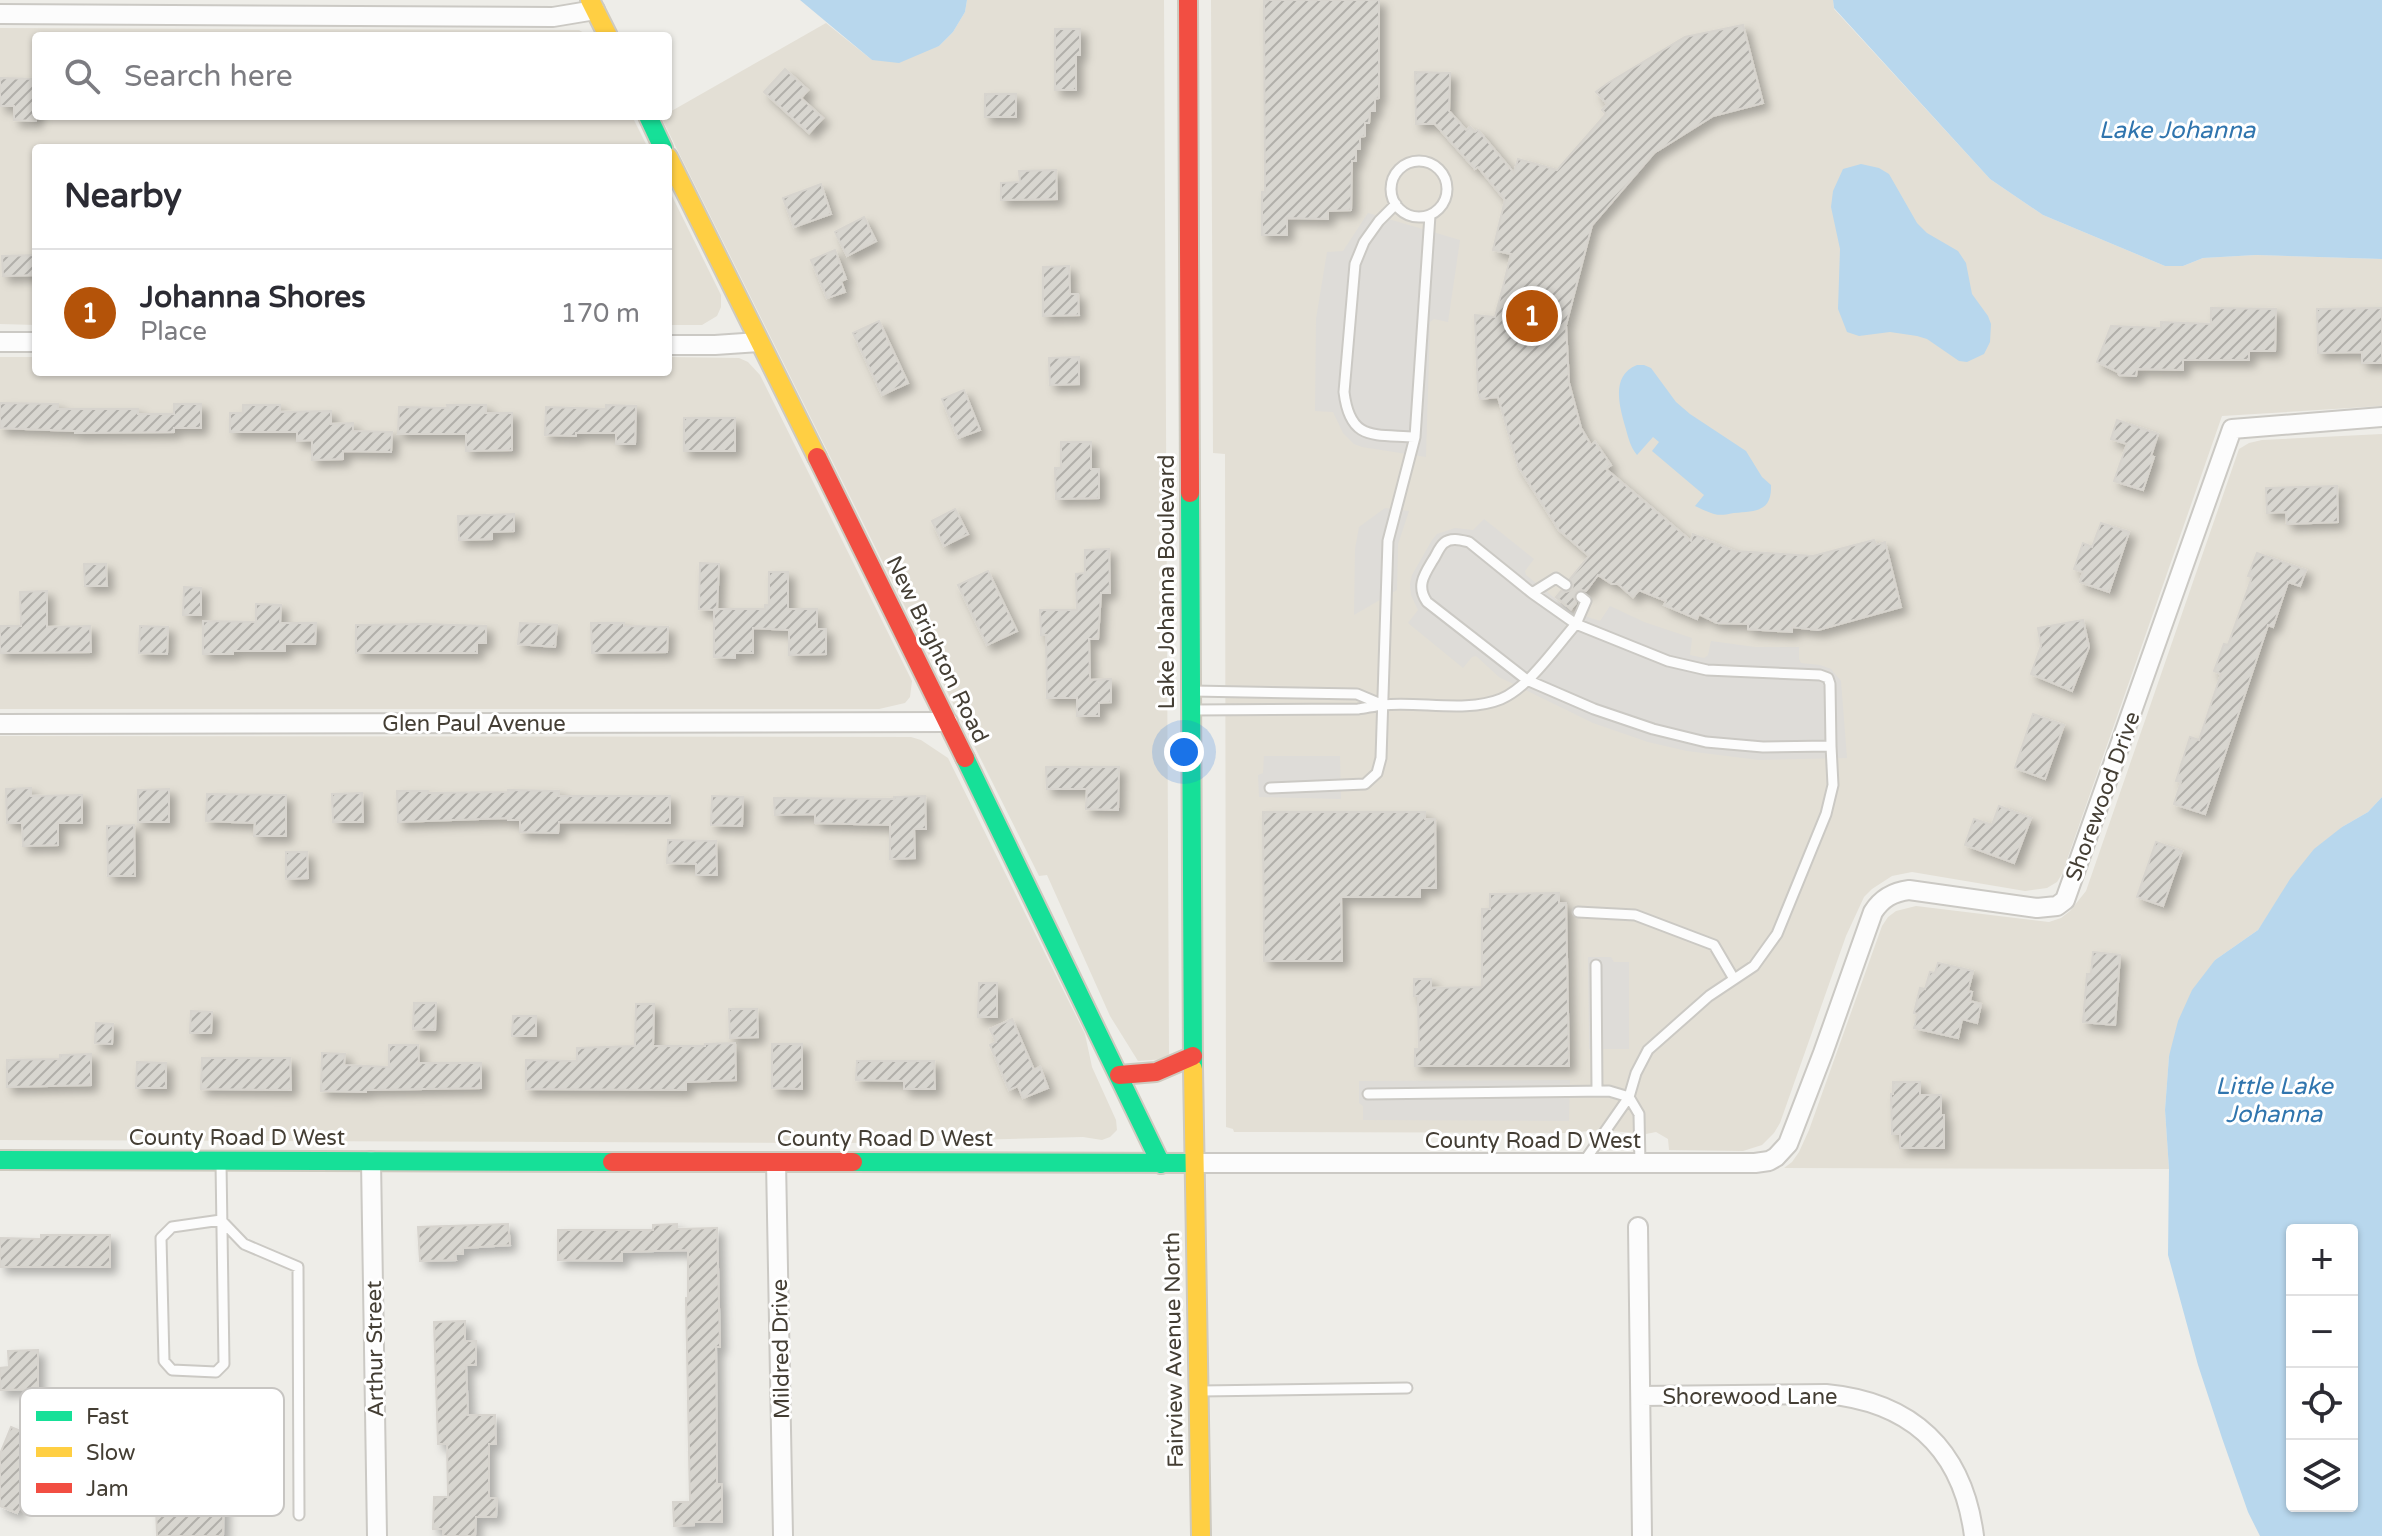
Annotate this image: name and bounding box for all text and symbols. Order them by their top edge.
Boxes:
search box [32,32,672,120]
icon: search [60,54,104,98]
text: Search here [124,58,293,95]
water label: Lake Johanna [2099,116,2256,145]
text: Nearby [64,176,182,217]
text: Johanna Shores [140,279,366,316]
pin: 1 [1506,286,1558,346]
text: 1 [82,298,98,329]
text: 170 m [560,298,640,329]
text: Place [140,316,207,347]
street label: Lake Johanna Boulevard [1154,455,1180,709]
street label: New Brighton Road [881,552,994,747]
street label: Shorewood Drive [2060,708,2146,885]
street label: Glen Paul Avenue [382,711,566,737]
your location [1164,732,1204,772]
water label: Little Lake Johanna [2215,1072,2334,1129]
street label: County Road D West [129,1125,345,1151]
street label: County Road D West [777,1126,993,1152]
street label: County Road D West [1425,1128,1641,1154]
map controls [2286,1224,2358,1512]
button: + [2286,1224,2358,1296]
street label: Fairview Avenue North [1159,1232,1189,1468]
street label: Mildred Drive [767,1279,795,1419]
street label: Arthur Street [361,1280,389,1418]
button: − [2286,1296,2358,1368]
button: locate [2286,1368,2358,1440]
street label: Shorewood Lane [1662,1384,1838,1410]
legend [20,1388,284,1516]
text: Fast [86,1404,129,1430]
text: Slow [86,1440,136,1466]
button: layers [2286,1440,2358,1512]
text: Jam [86,1476,129,1502]

